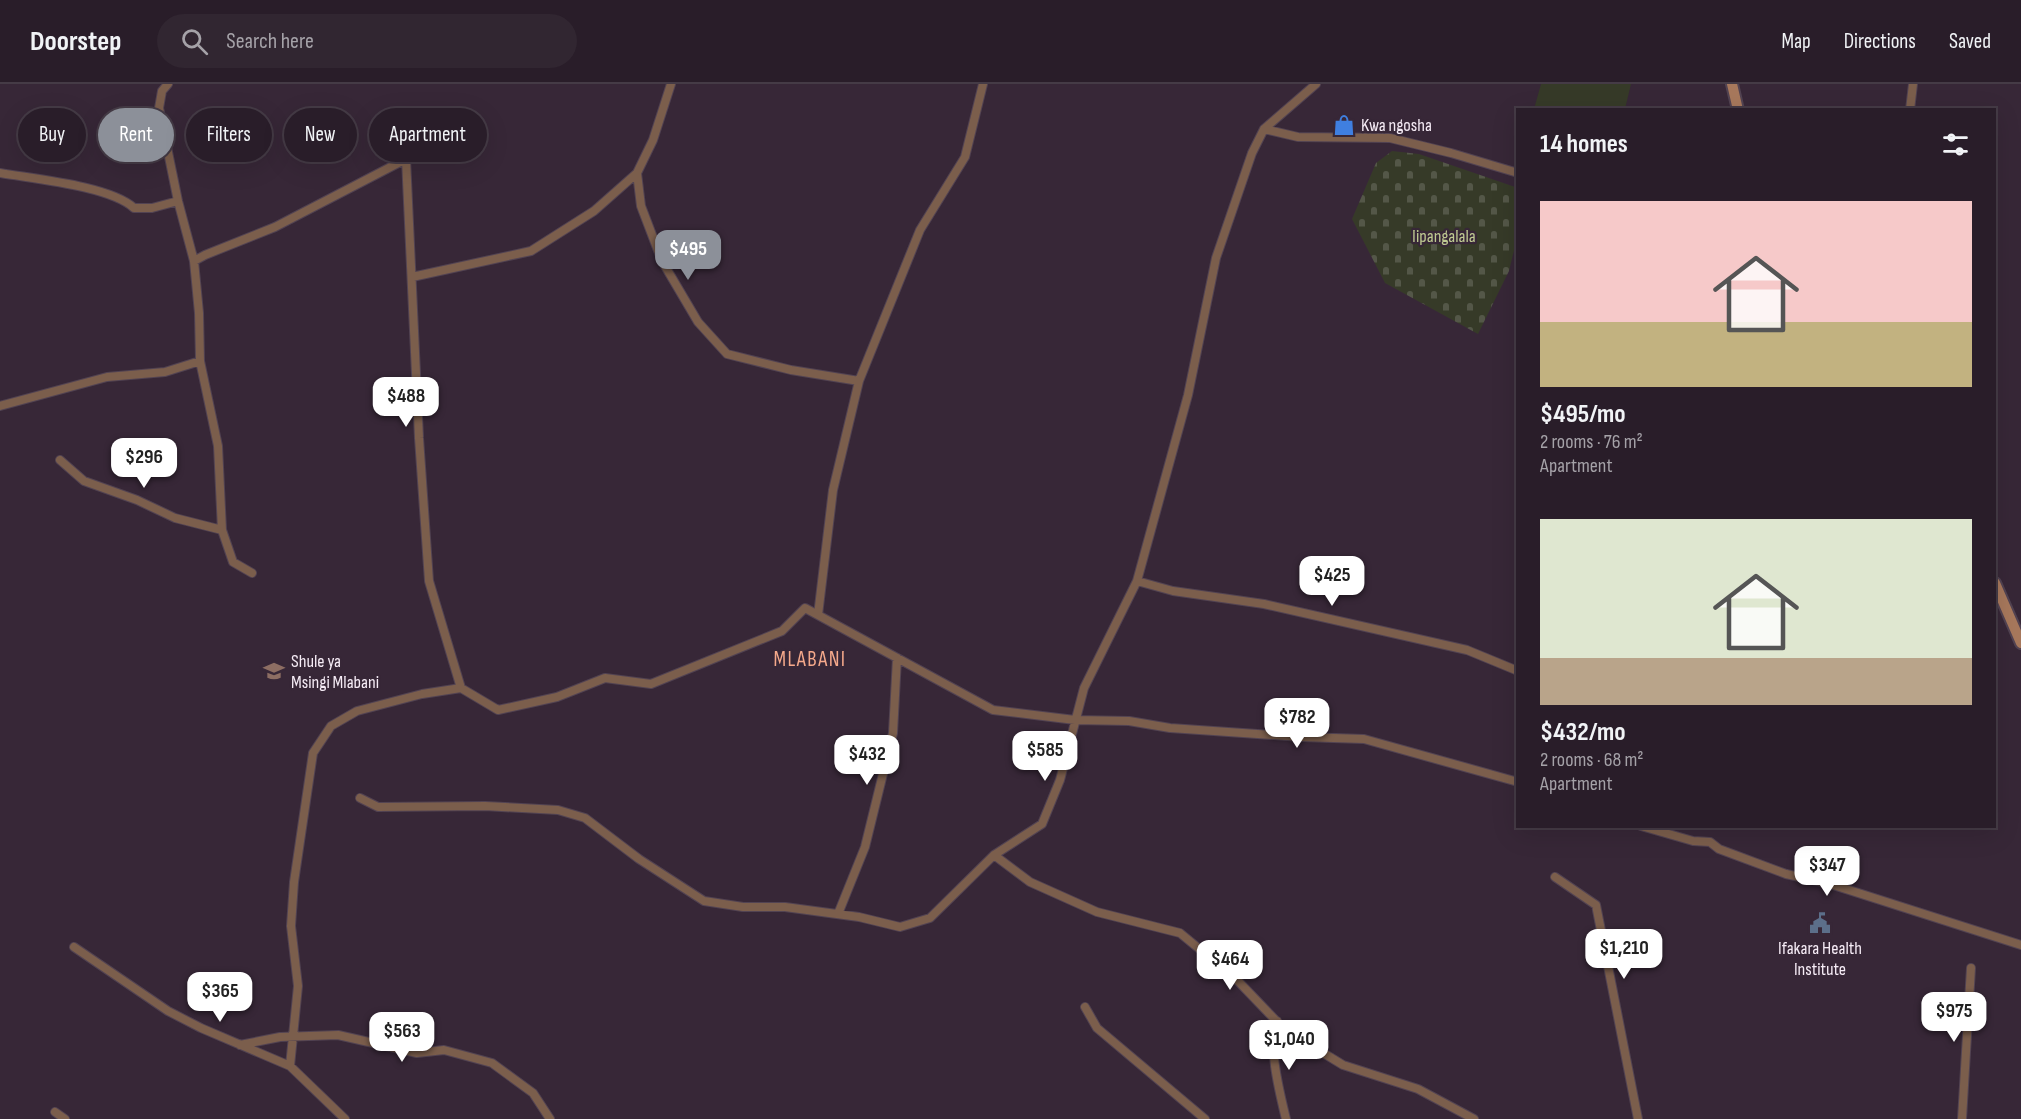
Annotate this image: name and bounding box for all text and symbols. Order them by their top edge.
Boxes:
search box [157,14,577,68]
text: Doorstep [30,25,121,58]
icon: search [178,25,211,58]
text: Search here [226,28,314,55]
text: Map [1781,29,1811,54]
text: Directions [1844,29,1916,54]
text: Saved [1949,29,1991,54]
chip: Buy [18,108,86,162]
chip: Rent [98,108,174,162]
chip: Filters [186,108,272,162]
chip: New [284,108,357,162]
chip: Apartment [369,108,487,162]
shop icon: Kwa ngosha [1332,113,1356,137]
place label: Kwa ngosha [1361,115,1432,136]
icon: filters [1939,128,1972,161]
text: 14 homes [1540,129,1628,160]
park label: lipangalala [1412,226,1476,247]
pin: $495 [652,230,724,281]
text: $495 [669,237,707,261]
icon: home [1702,240,1810,348]
pin: $488 [370,377,442,428]
text: $488 [387,384,425,408]
text: $495/mo [1540,399,1626,430]
text: 2 rooms · 76 m² [1540,430,1643,454]
pin: $296 [108,438,180,489]
text: $296 [125,445,163,469]
text: Apartment [1540,454,1613,478]
pin: $425 [1296,556,1368,607]
icon: home [1702,558,1810,666]
text: $425 [1313,563,1351,587]
district label: MLABANI [773,647,847,672]
place label: Shule ya Msingi Mlabani [291,651,379,693]
school or university icon: Shule ya Msingi Mlabani [262,659,286,683]
pin: $782 [1261,698,1333,749]
text: $782 [1278,705,1316,729]
text: $432/mo [1540,717,1626,748]
pin: $585 [1009,731,1081,782]
pin: $432 [831,735,903,786]
text: $585 [1026,738,1064,762]
text: $432 [848,742,886,766]
text: 2 rooms · 68 m² [1540,748,1644,772]
text: Apartment [1540,772,1613,796]
pin: $347 [1791,846,1863,897]
text: $347 [1809,853,1846,877]
public building icon: Ifakara Health Institute [1808,911,1832,935]
pin: $1,210 [1575,929,1673,980]
text: $1,210 [1599,936,1649,960]
place label: Ifakara Health Institute [1778,938,1862,980]
pin: $464 [1194,940,1266,991]
text: $464 [1211,947,1249,971]
pin: $365 [184,972,256,1023]
text: $365 [201,979,239,1003]
pin: $975 [1918,992,1990,1043]
text: $975 [1935,999,1973,1023]
pin: $563 [366,1012,438,1063]
text: $563 [383,1019,421,1043]
pin: $1,040 [1240,1020,1338,1071]
text: $1,040 [1263,1027,1315,1051]

